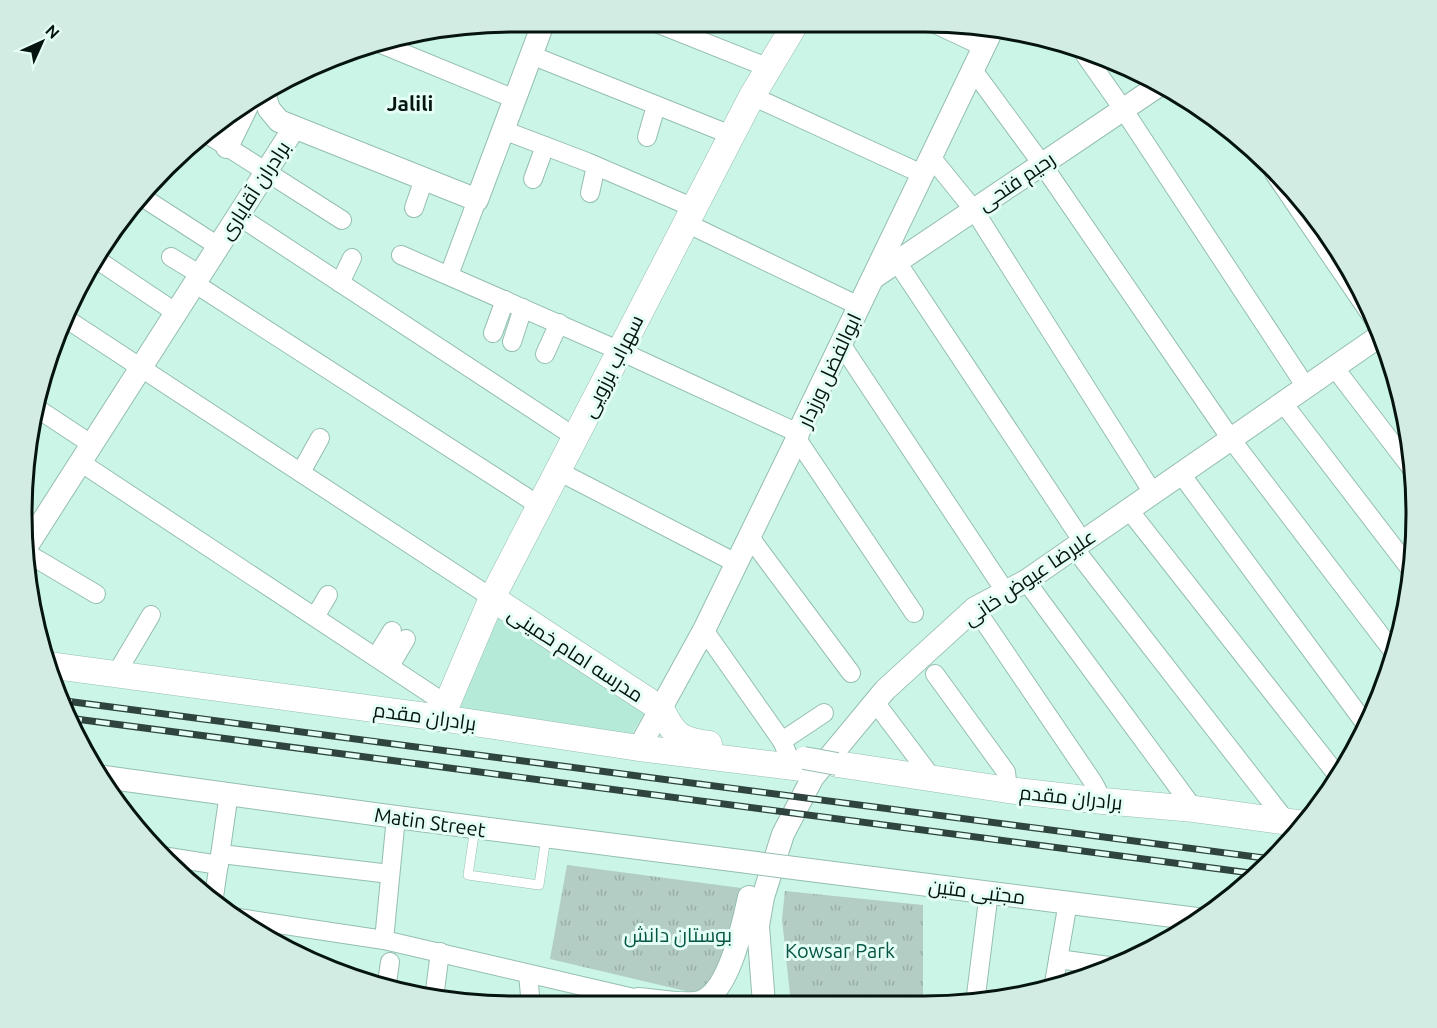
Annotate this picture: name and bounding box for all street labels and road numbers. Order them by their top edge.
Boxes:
street label: برادران آقایاری [214,136,296,245]
street label: رحیم فتحی [973,147,1060,218]
street label: ابوالفضل ورزدار [792,309,867,432]
street label: سهراب برزویی [576,311,649,422]
street label: علیرضا عیوض خانی [959,524,1101,631]
street label: مدرسه امام خمینی [502,602,648,709]
street label: برادران مقدم [372,697,478,738]
street label: برادران مقدم [1018,780,1124,817]
street label: Matin Street [373,803,487,841]
street label: مجتبی متین [927,874,1027,910]

